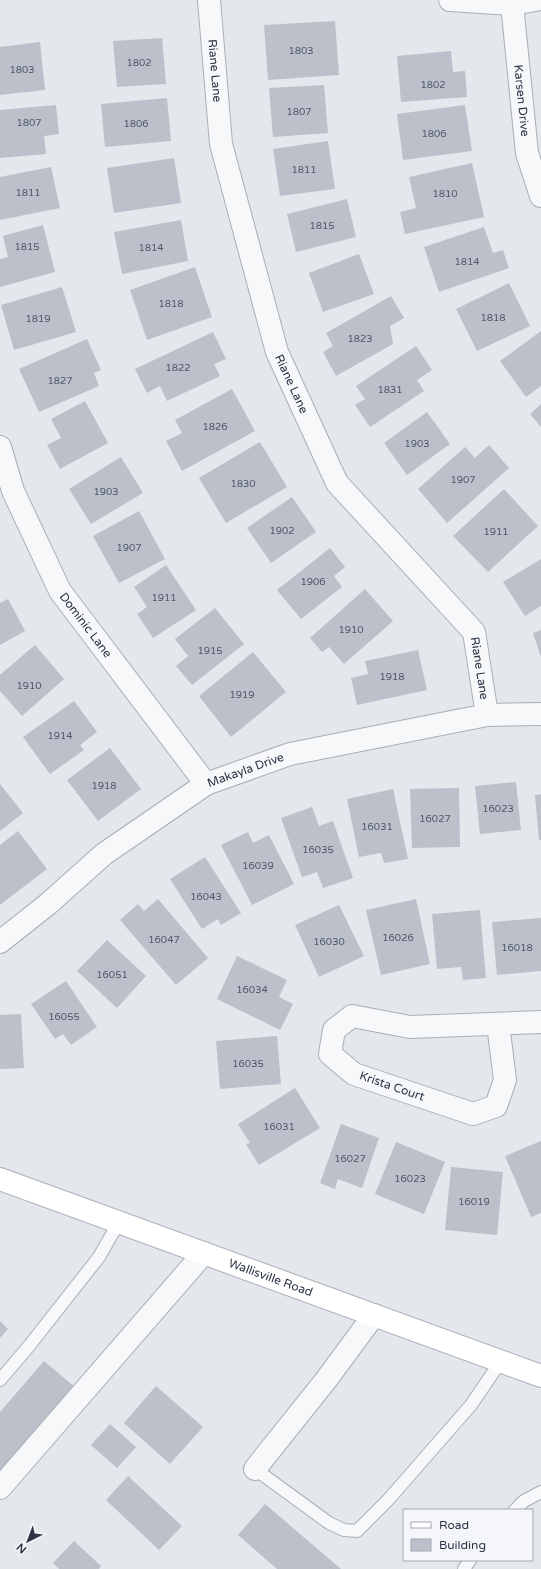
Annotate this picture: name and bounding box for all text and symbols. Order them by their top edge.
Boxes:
street label: Riane Lane [205,39,225,103]
house number: 1803 [288,45,314,57]
house number: 1802 [126,57,152,69]
house number: 1803 [9,64,35,76]
street label: Karsen Drive [511,64,532,137]
house number: 1802 [420,79,446,91]
house number: 1807 [286,106,312,118]
house number: 1807 [16,117,42,129]
house number: 1806 [123,118,149,130]
house number: 1806 [421,128,447,140]
house number: 1811 [291,164,317,176]
house number: 1811 [15,187,41,199]
house number: 1810 [432,188,458,200]
house number: 1815 [309,220,335,232]
house number: 1815 [14,241,40,253]
house number: 1814 [138,242,164,254]
house number: 1814 [454,256,480,268]
house number: 1818 [158,298,184,310]
house number: 1818 [480,312,506,324]
house number: 1819 [25,313,51,325]
house number: 1823 [347,333,373,345]
street label: Riane Lane [272,352,311,416]
house number: 1822 [165,362,191,374]
house number: 1827 [47,375,73,387]
house number: 1831 [377,384,403,396]
house number: 1826 [202,421,228,433]
house number: 1903 [404,438,430,450]
house number: 1907 [450,474,476,486]
house number: 1830 [230,478,256,490]
house number: 1903 [93,486,119,498]
house number: 1902 [269,525,295,537]
house number: 1911 [483,526,509,538]
house number: 1907 [116,542,142,554]
house number: 1906 [300,576,326,588]
street label: Dominic Lane [57,590,115,660]
house number: 1911 [151,592,177,604]
house number: 1910 [338,624,364,636]
street label: Riane Lane [468,636,492,701]
house number: 1915 [197,645,223,657]
house number: 1918 [379,671,405,683]
house number: 1910 [16,680,42,692]
house number: 1919 [229,689,255,701]
house number: 1914 [47,730,73,742]
street label: Makayla Drive [205,750,286,790]
house number: 1918 [91,780,117,792]
house number: 16023 [482,803,514,815]
house number: 16027 [419,813,451,825]
house number: 16031 [361,821,393,833]
house number: 16035 [302,844,334,856]
house number: 16039 [242,860,274,872]
house number: 16043 [190,891,222,903]
house number: 16026 [382,932,414,944]
house number: 16047 [148,934,180,946]
house number: 16030 [313,936,345,948]
house number: 16018 [501,942,533,954]
house number: 16051 [96,969,128,981]
house number: 16034 [236,984,268,996]
house number: 16055 [48,1011,80,1023]
house number: 16035 [232,1058,264,1070]
street label: Krista Court [358,1068,427,1104]
house number: 16031 [263,1121,295,1133]
house number: 16027 [334,1153,366,1165]
house number: 16023 [394,1173,426,1185]
house number: 16019 [458,1196,490,1208]
street label: Wallisville Road [227,1256,315,1299]
legend [403,1509,533,1561]
text: Road [439,1518,469,1532]
north arrow [8,1521,48,1561]
text: Building [439,1538,486,1552]
text: N [14,1540,29,1556]

